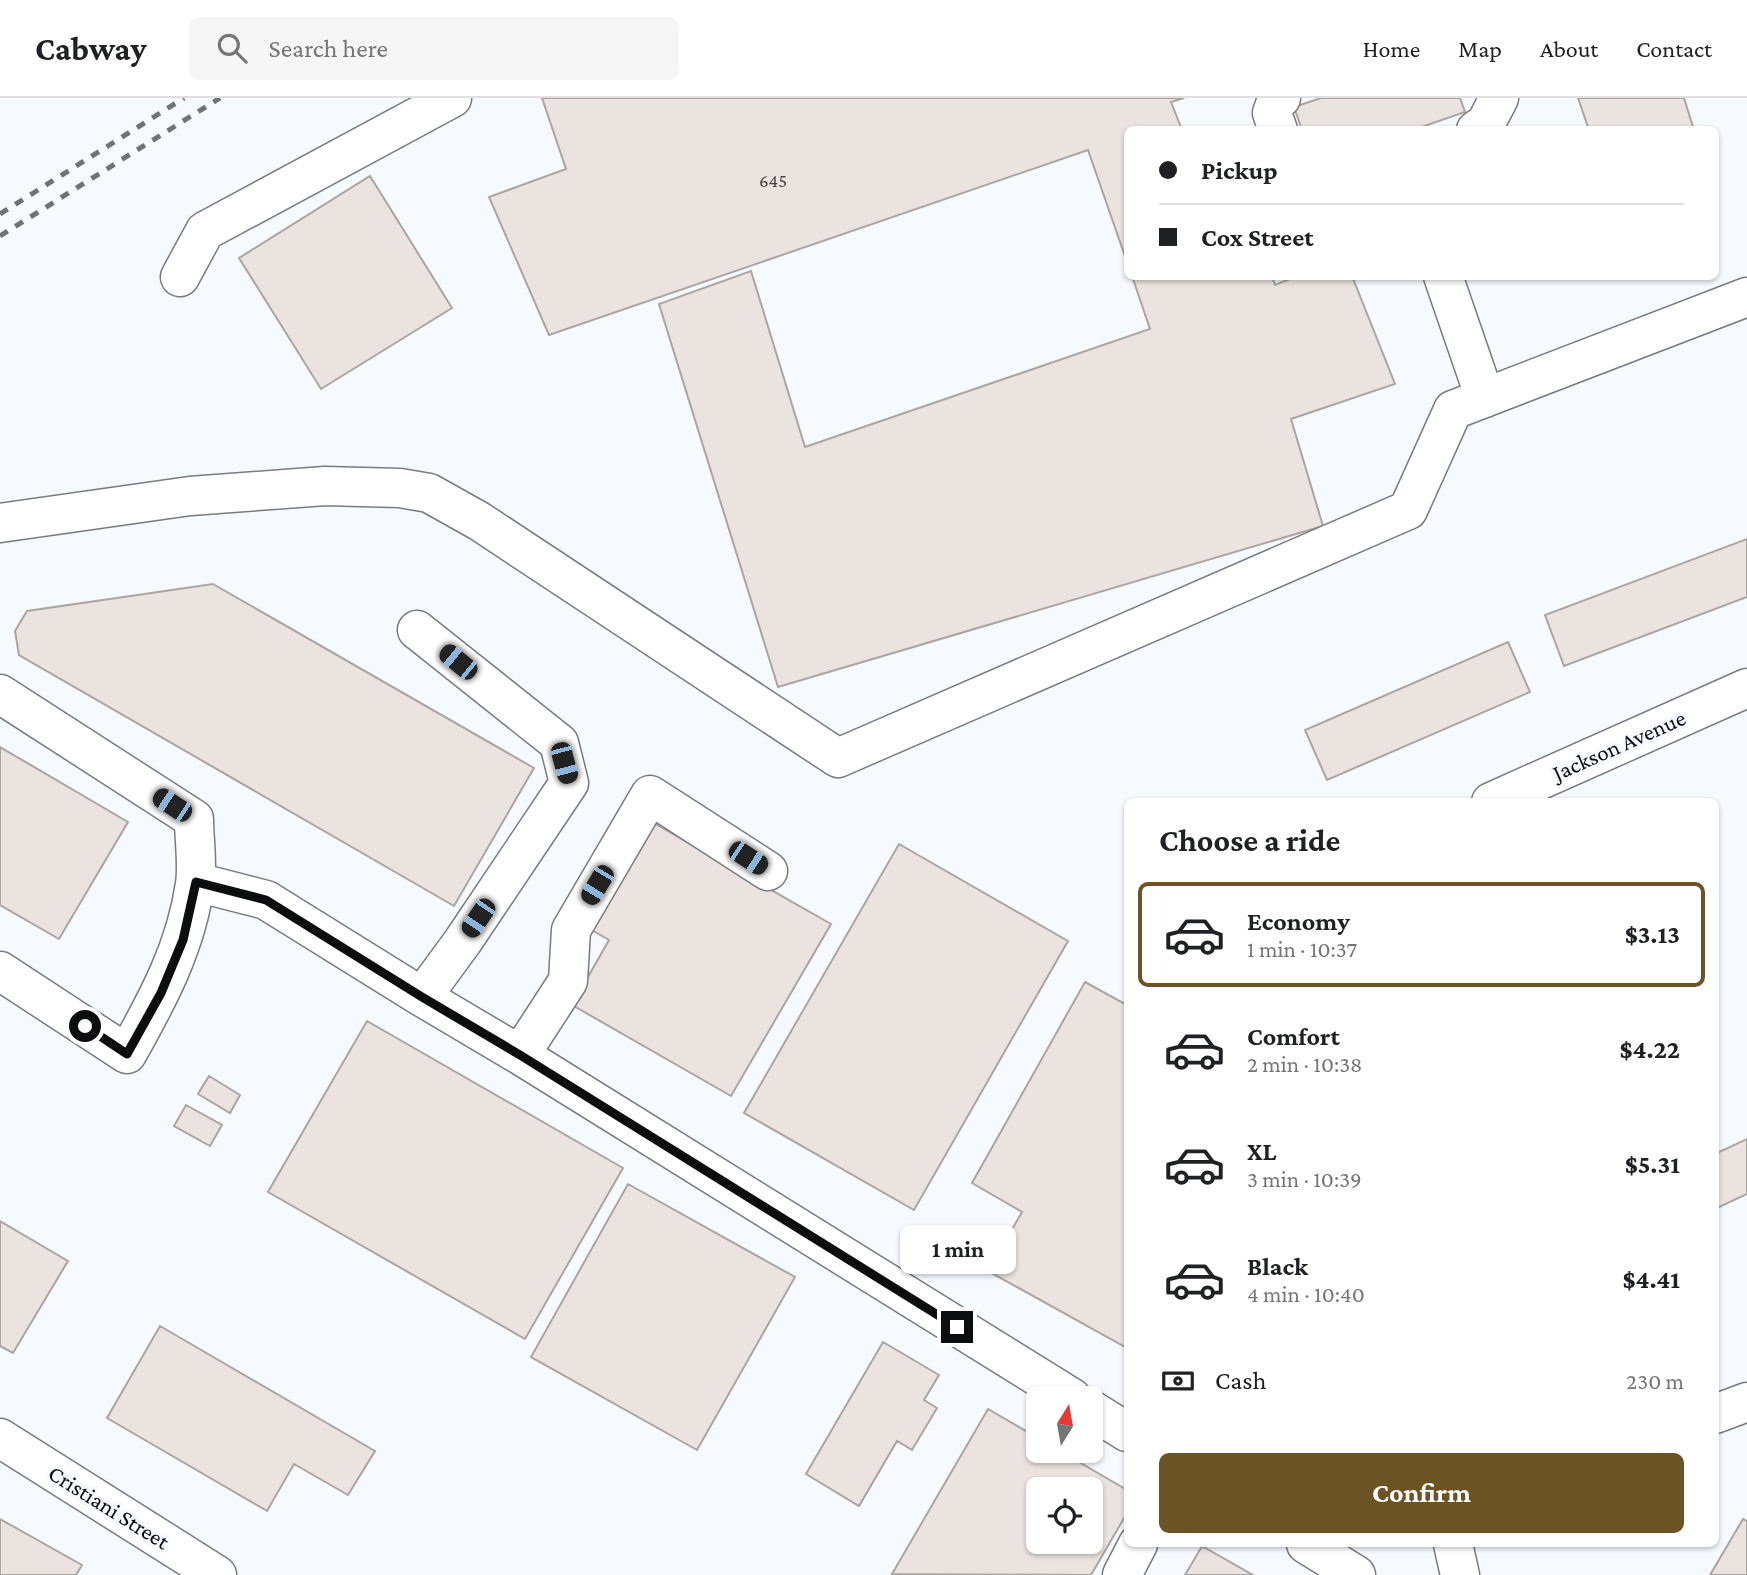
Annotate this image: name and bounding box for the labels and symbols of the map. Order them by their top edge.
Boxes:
house number: 645 [759,170,787,191]
car [436,641,481,683]
street label: Jackson Avenue [1547,704,1689,787]
car [549,740,580,786]
car [149,785,196,825]
car [725,838,772,878]
car [578,862,617,908]
car [458,895,499,941]
route start [69,1010,101,1042]
callout: 1 min [899,1226,1015,1274]
route end [941,1311,973,1343]
north arrow [1026,1386,1102,1463]
street label: Cristiani Street [44,1460,175,1555]

